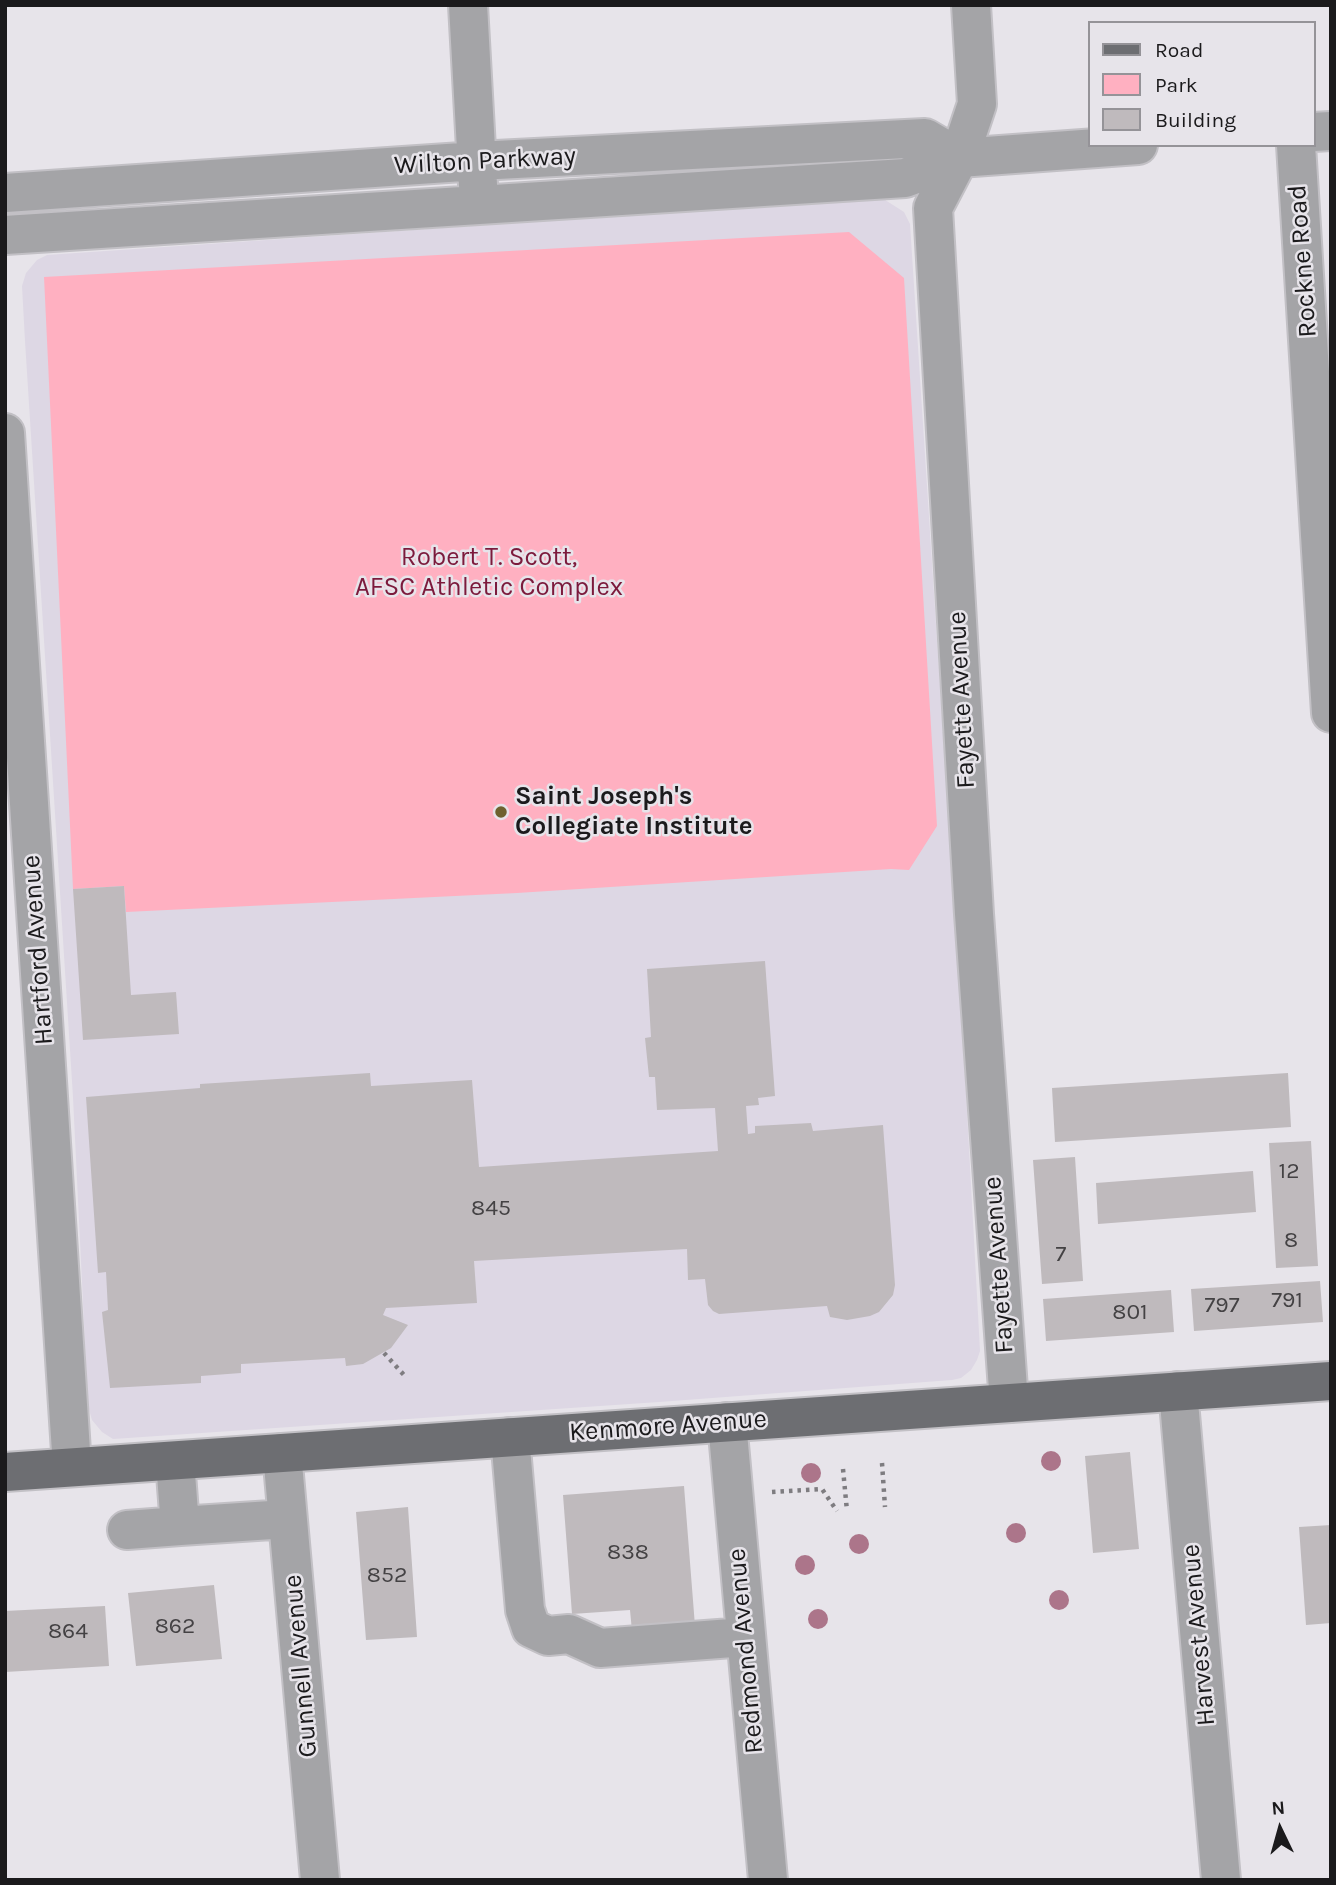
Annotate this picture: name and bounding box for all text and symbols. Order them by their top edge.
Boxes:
legend [1088,21,1315,147]
text: Road [1155,38,1203,62]
text: Park [1155,73,1198,97]
text: Building [1155,108,1236,132]
street label: Wilton Parkway [393,141,577,181]
street label: Rockne Road [1282,183,1324,339]
park label: Robert T. Scott, AFSC Athletic Complex [355,542,623,604]
street label: Fayette Avenue [942,611,982,789]
place label: Saint Joseph's Collegiate Institute [515,781,752,842]
marker: Saint Joseph's Collegiate Institute [493,804,509,820]
street label: Hartford Avenue [16,854,60,1046]
house number: 12 [1279,1157,1299,1185]
street label: Fayette Avenue [977,1175,1021,1355]
house number: 845 [471,1194,511,1222]
house number: 8 [1284,1226,1298,1254]
house number: 7 [1056,1240,1066,1268]
house number: 791 [1271,1286,1303,1314]
house number: 797 [1205,1291,1239,1319]
house number: 801 [1112,1298,1148,1326]
street label: Kenmore Avenue [568,1404,768,1448]
house number: 838 [607,1538,649,1566]
street label: Harvest Avenue [1175,1543,1223,1727]
street label: Redmond Avenue [721,1547,771,1755]
house number: 852 [367,1561,407,1589]
street label: Gunnell Avenue [277,1573,325,1759]
house number: 862 [155,1612,195,1640]
house number: 864 [48,1617,88,1645]
north arrow [1245,1794,1315,1864]
text: N [1270,1797,1286,1820]

